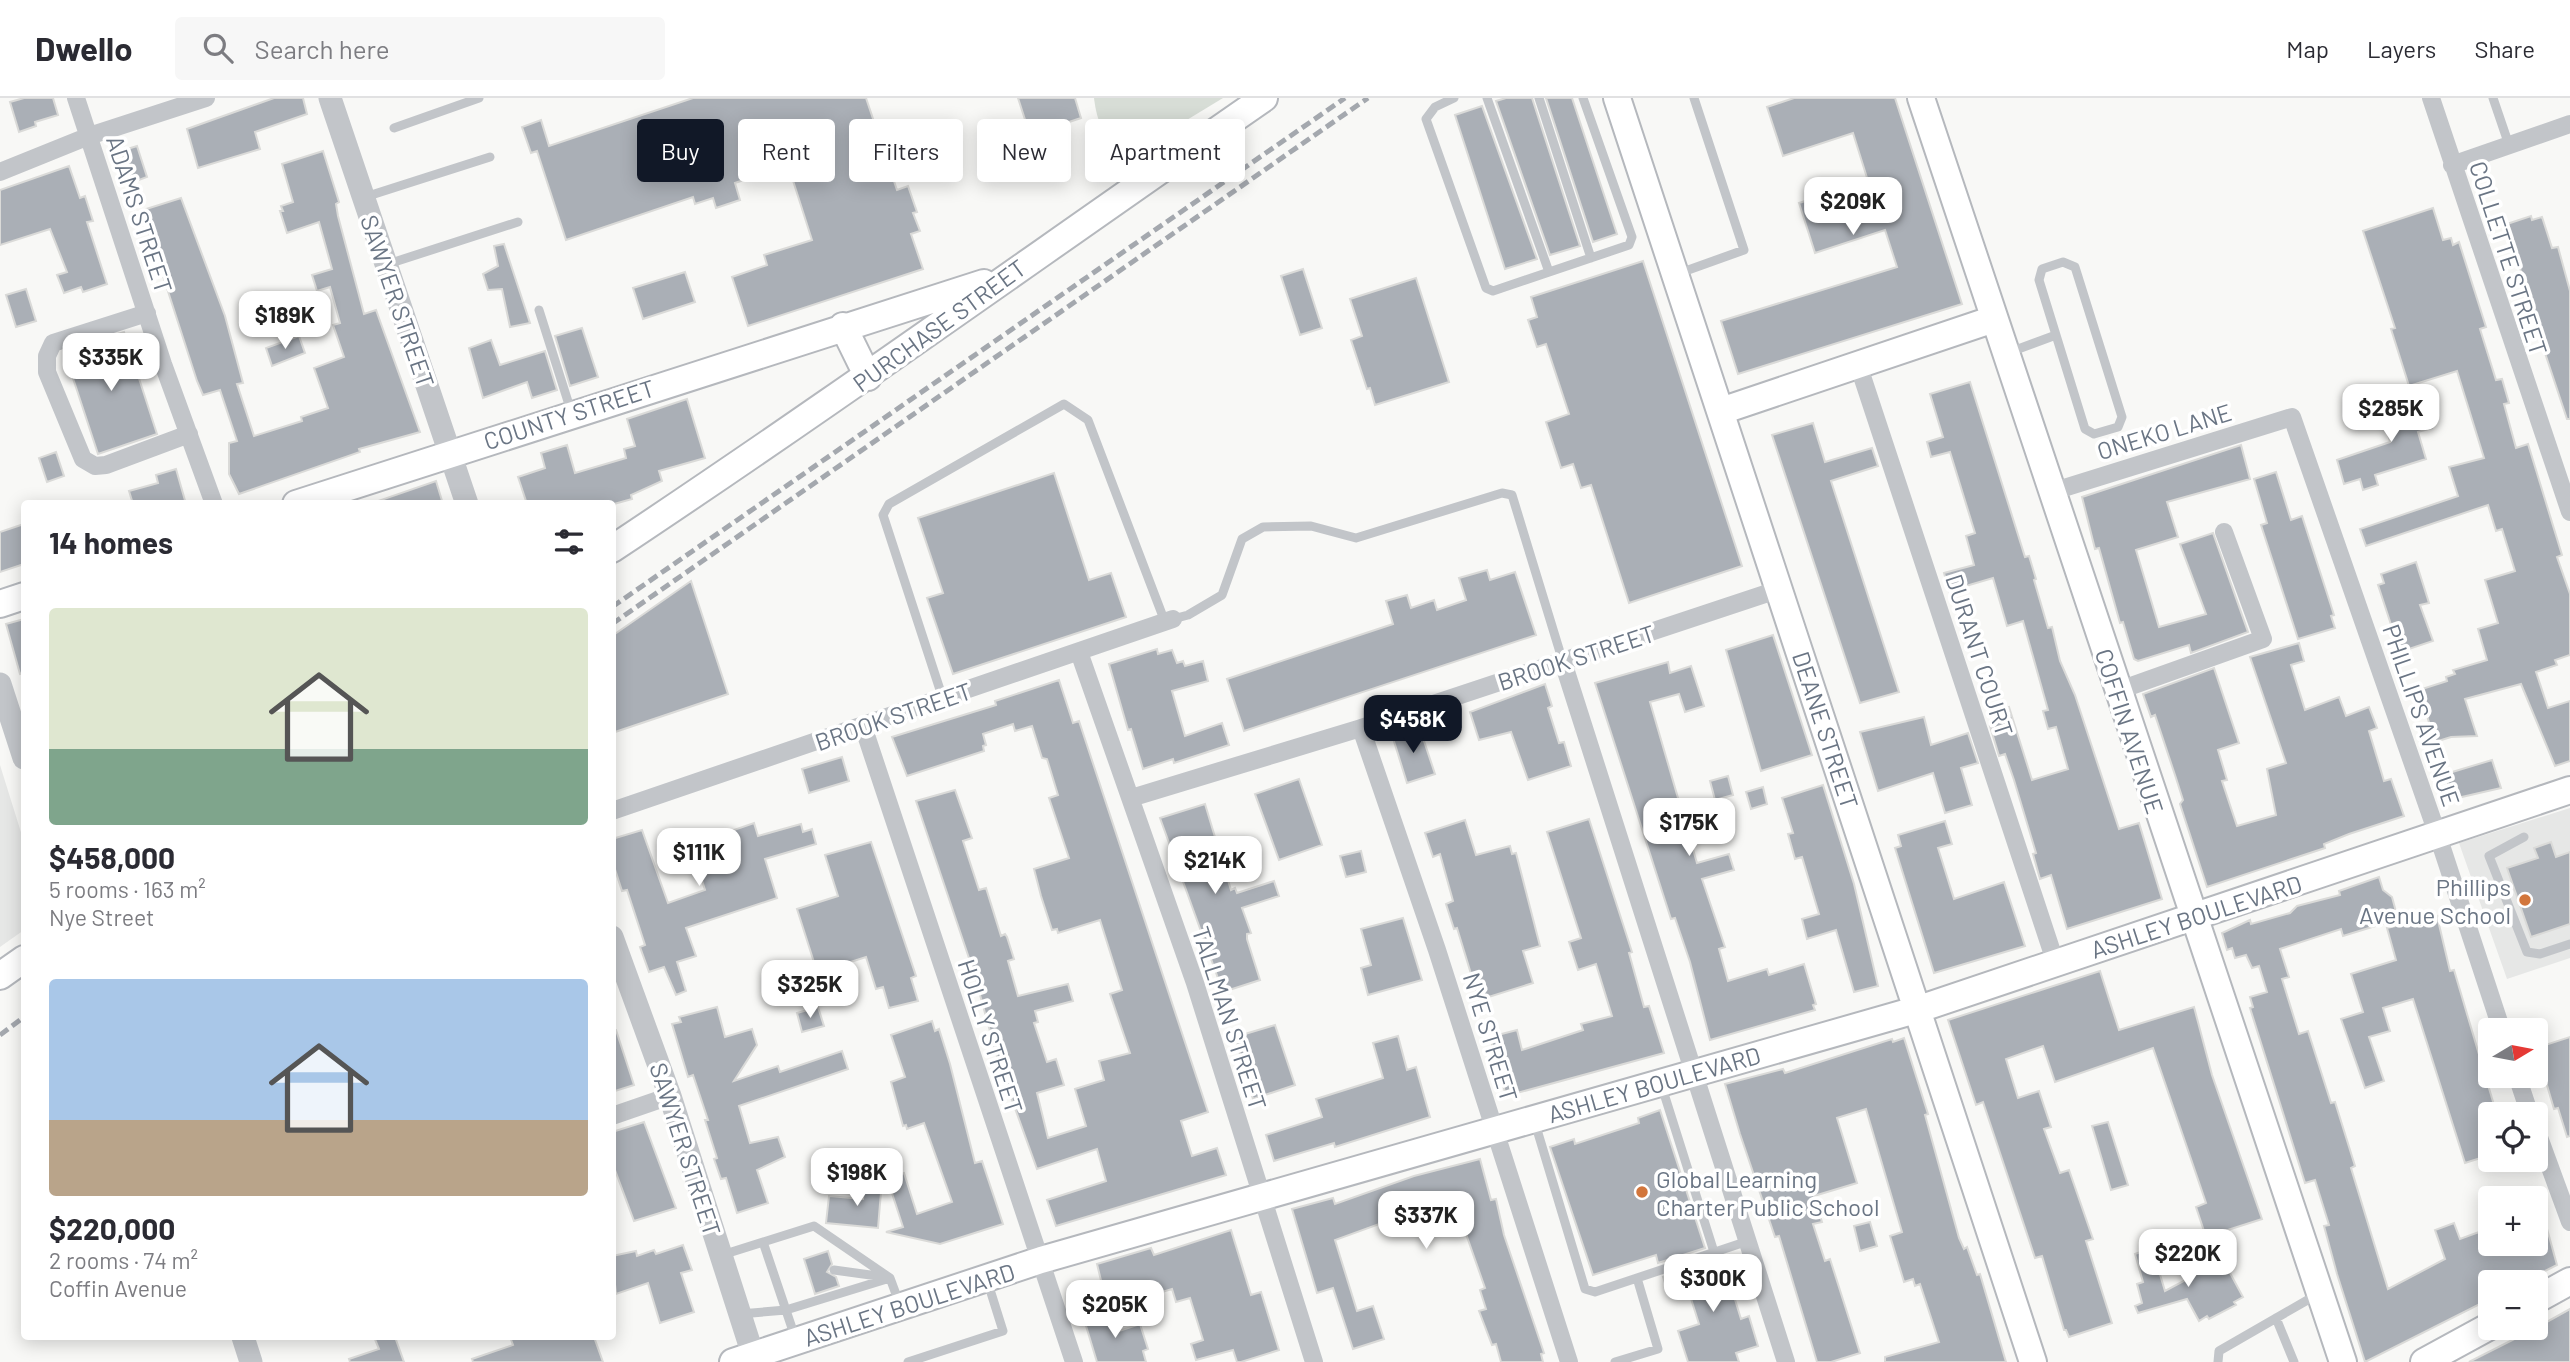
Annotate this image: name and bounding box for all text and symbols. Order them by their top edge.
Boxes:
search box [175,17,665,80]
text: Dwello [35,28,133,68]
icon: search [199,29,237,67]
text: Search here [255,33,390,64]
text: Map [2286,34,2329,63]
text: Layers [2367,34,2436,63]
text: Share [2474,34,2535,63]
chip: Buy [637,119,724,182]
chip: Rent [738,119,835,182]
chip: Filters [849,119,963,182]
chip: New [977,119,1071,182]
chip: Apartment [1085,119,1245,182]
street label: ADAMS STREET [101,132,179,296]
street label: COLLETTE STREET [2464,157,2554,359]
pin: $209K [1804,178,1902,237]
text: $209K [1820,186,1886,214]
street label: SAWYER STREET [355,211,441,391]
street label: PURCHASE STREET [847,253,1031,397]
pin: $189K [236,292,334,351]
text: $189K [255,300,315,328]
pin: $335K [62,334,160,393]
text: $335K [79,342,143,370]
street label: COUNTY STREET [480,373,658,455]
pin: $285K [2342,384,2440,444]
text: $285K [2358,393,2424,421]
street label: ONEKO LANE [2093,397,2235,465]
icon: filters [550,523,588,561]
text: 14 homes [49,524,173,560]
street label: DURANT COURT [1940,570,2020,740]
street label: BROOK STREET [1494,618,1658,696]
street label: PHILLIPS AVENUE [2377,620,2467,810]
street label: COFFIN AVENUE [2090,645,2170,817]
street label: DEANE STREET [1787,648,1865,812]
icon: home [256,654,382,780]
street label: BROOK STREET [811,676,975,756]
pin: $458K [1364,696,1462,755]
text: $458K [1380,704,1446,732]
pin: $175K [1640,798,1738,858]
text: $175K [1659,807,1719,835]
pin: $111K [650,828,748,888]
pin: $214K [1166,836,1264,896]
text: $111K [673,837,725,865]
text: $458,000 [49,839,175,875]
text: $214K [1184,845,1246,873]
street label: ASHLEY BOULEVARD [2087,868,2305,964]
place label: Phillips Avenue School [2359,872,2511,929]
text: 5 rooms · 163 m² [49,875,206,903]
marker: Phillips Avenue School [2517,892,2533,908]
text: Nye Street [49,903,154,931]
street label: TALLMAN STREET [1187,922,1273,1114]
street label: HOLLY STREET [952,955,1030,1117]
pin: $325K [761,960,859,1020]
text: $325K [777,969,843,997]
street label: NYE STREET [1458,969,1524,1105]
north arrow [2478,1018,2548,1088]
map controls [2478,1018,2548,1340]
icon: home [256,1025,382,1151]
street label: ASHLEY BOULEVARD [1544,1040,1764,1128]
street label: SAWYER STREET [644,1059,728,1239]
button: locate [2478,1102,2548,1172]
pin: $198K [808,1148,906,1208]
text: $198K [827,1157,887,1185]
place label: Global Learning Charter Public School [1656,1164,1880,1221]
marker: Global Learning Charter Public School [1634,1184,1650,1200]
button: + [2478,1186,2548,1256]
pin: $337K [1377,1192,1475,1251]
text: $337K [1394,1200,1458,1228]
text: $220,000 [49,1210,175,1246]
pin: $220K [2139,1230,2237,1289]
text: $220K [2155,1238,2221,1266]
text: 2 rooms · 74 m² [49,1246,198,1274]
pin: $300K [1664,1254,1762,1314]
street label: ASHLEY BOULEVARD [800,1256,1018,1352]
text: $300K [1680,1263,1746,1291]
button: − [2478,1270,2548,1340]
text: Coffin Avenue [49,1274,187,1302]
pin: $205K [1066,1280,1164,1340]
text: $205K [1082,1289,1148,1317]

